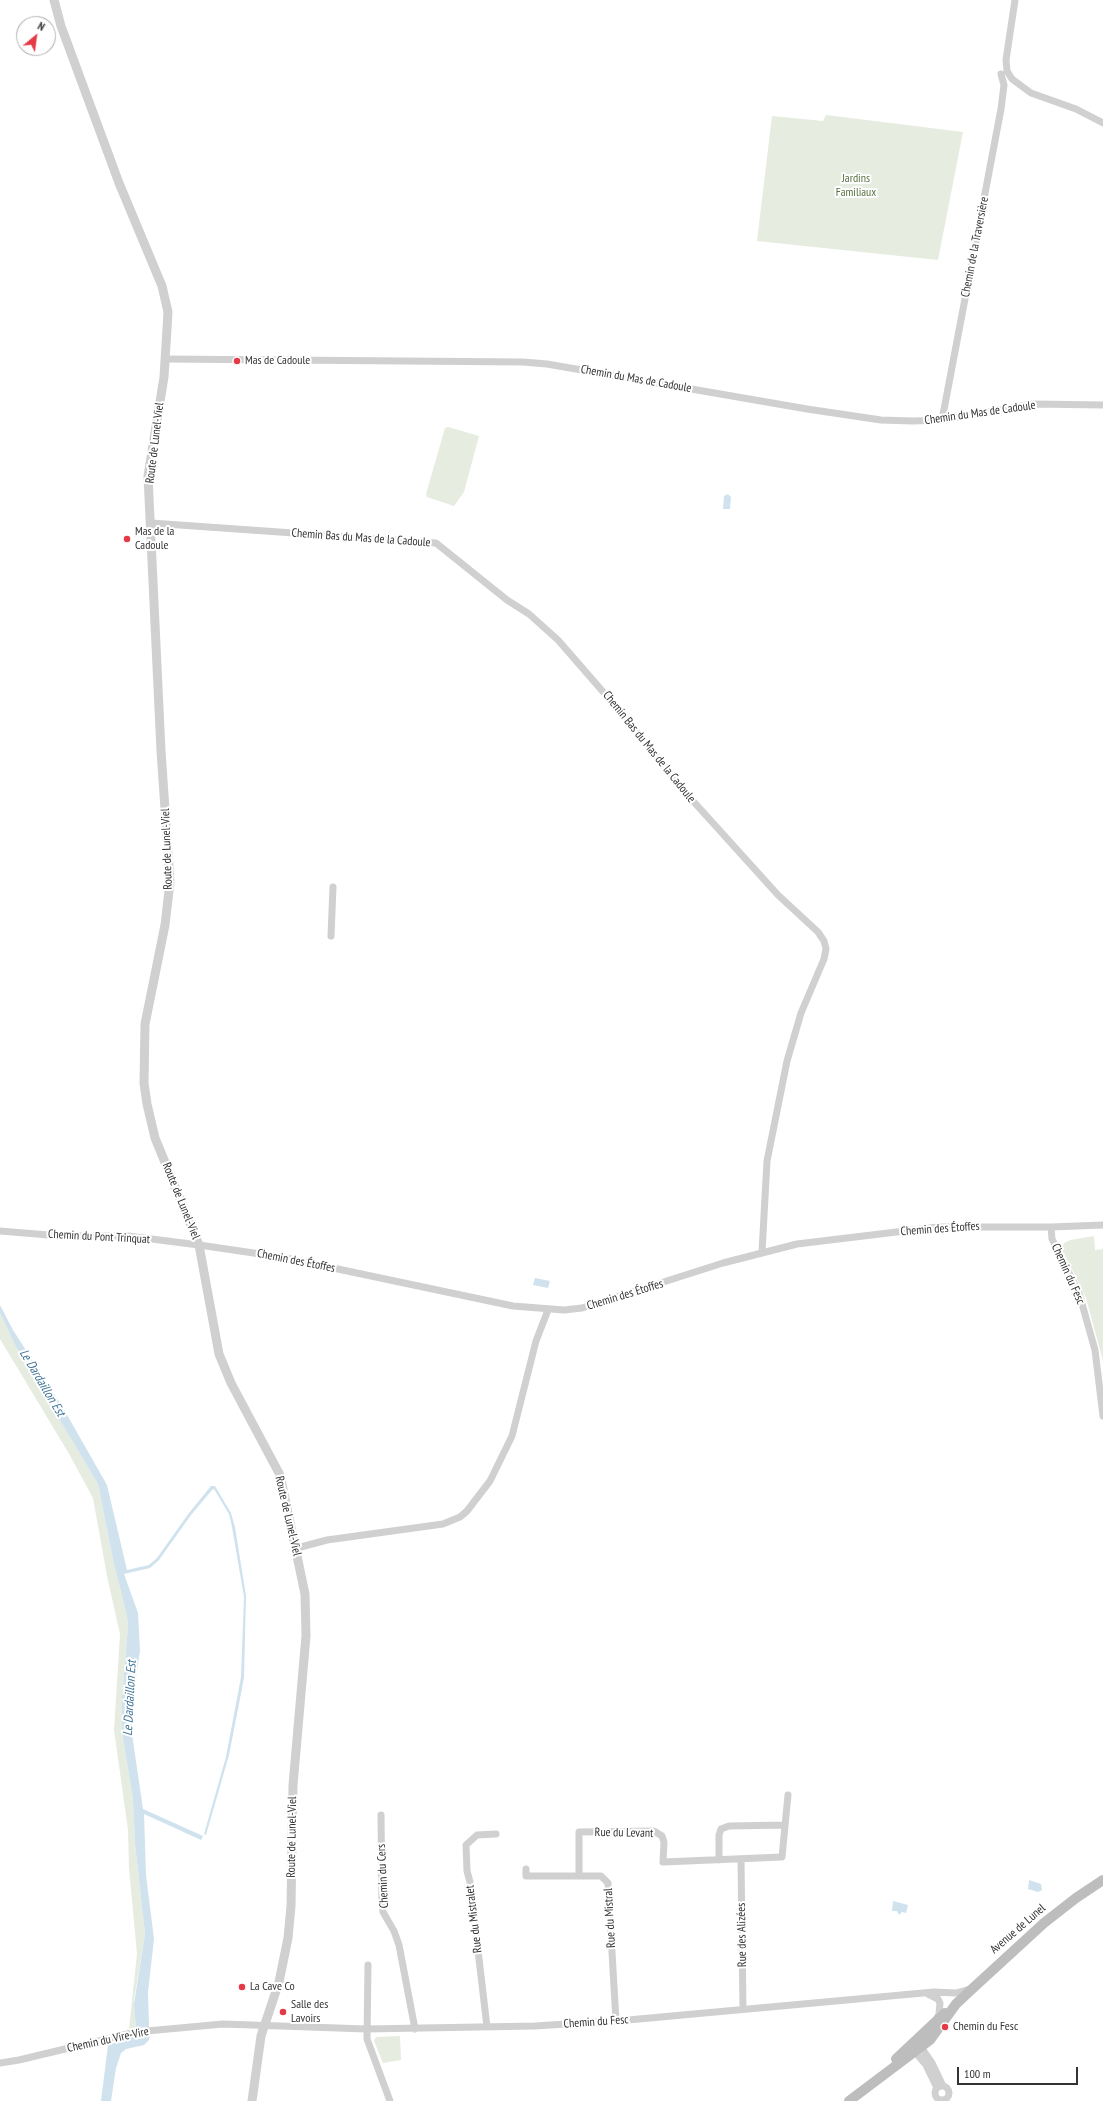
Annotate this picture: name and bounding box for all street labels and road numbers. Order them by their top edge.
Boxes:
street label: Chemin de la Traversière [958,196,992,298]
street label: Chemin du Mas de Cadoule [580,362,692,396]
street label: Chemin du Mas de Cadoule [923,398,1037,428]
street label: Route de Lunel-Viel [143,402,167,484]
street label: Chemin Bas du Mas de la Cadoule [291,526,431,550]
street label: Chemin Bas du Mas de la Cadoule [600,688,698,806]
street label: Route de Lunel-Viel [158,808,176,890]
street label: Route de Lunel-Viel [159,1161,203,1241]
street label: Chemin des Étoffes [900,1219,980,1239]
street label: Chemin du Pont Trinquat [48,1227,150,1247]
street label: Chemin du Fesc [1048,1241,1088,1307]
street label: Chemin des Étoffes [256,1246,336,1276]
street label: Chemin des Étoffes [585,1277,665,1313]
street label: Route de Lunel-Viel [272,1475,304,1557]
street label: Route de Lunel-Viel [284,1796,300,1878]
street label: Rue du Levant [595,1825,653,1841]
street label: Chemin du Cers [374,1843,392,1909]
street label: Rue du Mistralet [463,1884,485,1954]
street label: Rue du Mistral [601,1888,619,1948]
street label: Avenue de Lunel [987,1901,1049,1957]
street label: Rue des Alizées [734,1903,750,1967]
street label: Chemin du Fesc [563,2013,629,2031]
street label: Chemin du Vire-Vire [66,2024,150,2056]

